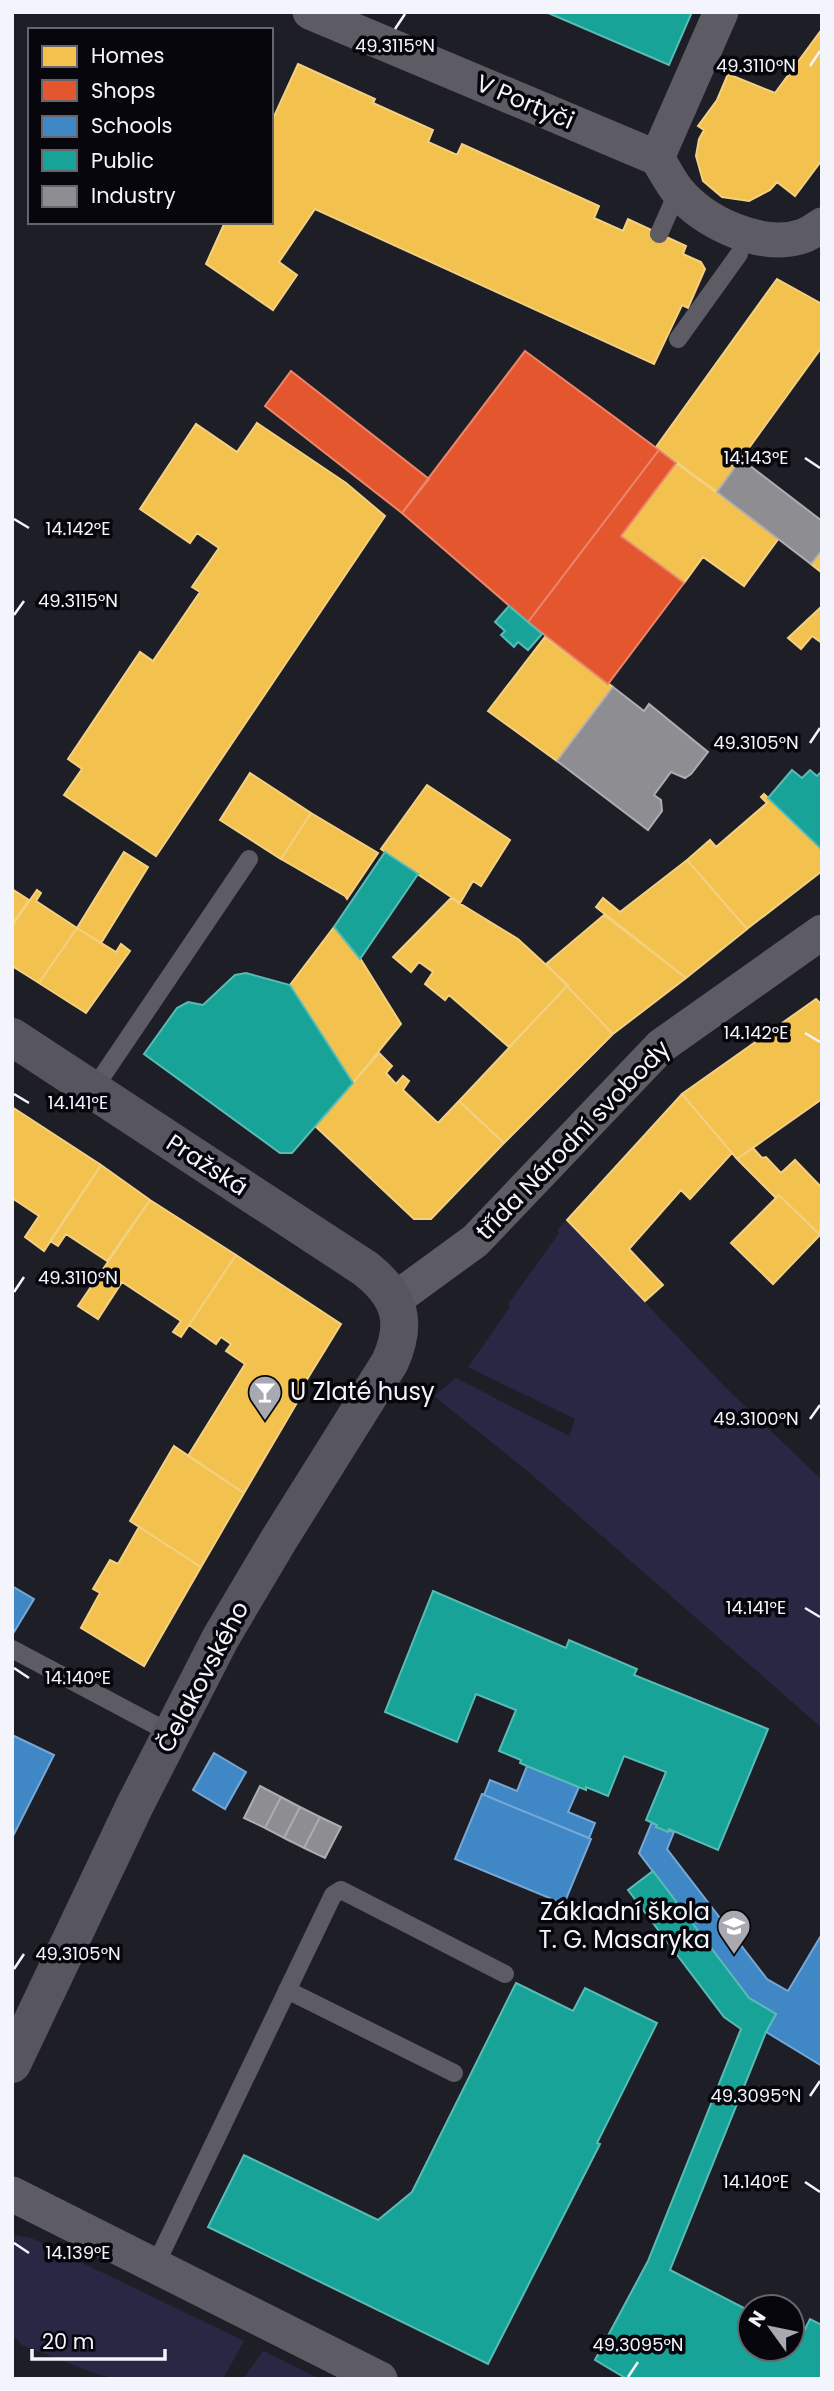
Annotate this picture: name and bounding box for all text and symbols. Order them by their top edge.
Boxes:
legend [28,28,273,224]
text: 49.3115°N [355,33,435,58]
text: Homes [91,41,165,70]
text: 49.3110°N [716,53,796,78]
street label: V Portyči [471,66,579,137]
text: Shops [91,76,155,105]
text: Schools [91,111,173,140]
text: Public [91,146,154,175]
text: Industry [91,181,176,210]
text: 14.143°E [723,445,789,470]
text: 14.142°E [46,516,110,541]
text: 49.3115°N [38,588,118,613]
text: 49.3105°N [713,730,799,755]
text: 14.142°E [724,1020,788,1045]
street label: třída Národní svobody [468,1032,677,1247]
text: 14.141°E [48,1090,108,1115]
street label: Pražská [160,1126,254,1203]
text: 49.3110°N [38,1265,118,1290]
bar icon: U Zlaté husy [246,1373,284,1422]
place label: U Zlaté husy [290,1375,435,1408]
text: 49.3100°N [713,1406,799,1431]
street label: Čelakovského [149,1595,256,1758]
text: 14.141°E [726,1595,786,1620]
text: 14.140°E [45,1665,111,1690]
place label: Základní škola T. G. Masaryka [539,1895,710,1956]
school or university icon: Základní škola T. G. Masaryka [715,1907,753,1956]
text: 49.3105°N [35,1941,121,1966]
text: 49.3095°N [710,2083,802,2108]
text: 14.140°E [723,2169,789,2194]
text: 14.139°E [45,2240,111,2265]
north arrow [736,2293,806,2363]
text: N [742,2306,772,2332]
scale bar [32,2318,164,2362]
text: 20 m [42,2327,95,2356]
text: 49.3095°N [592,2332,684,2357]

